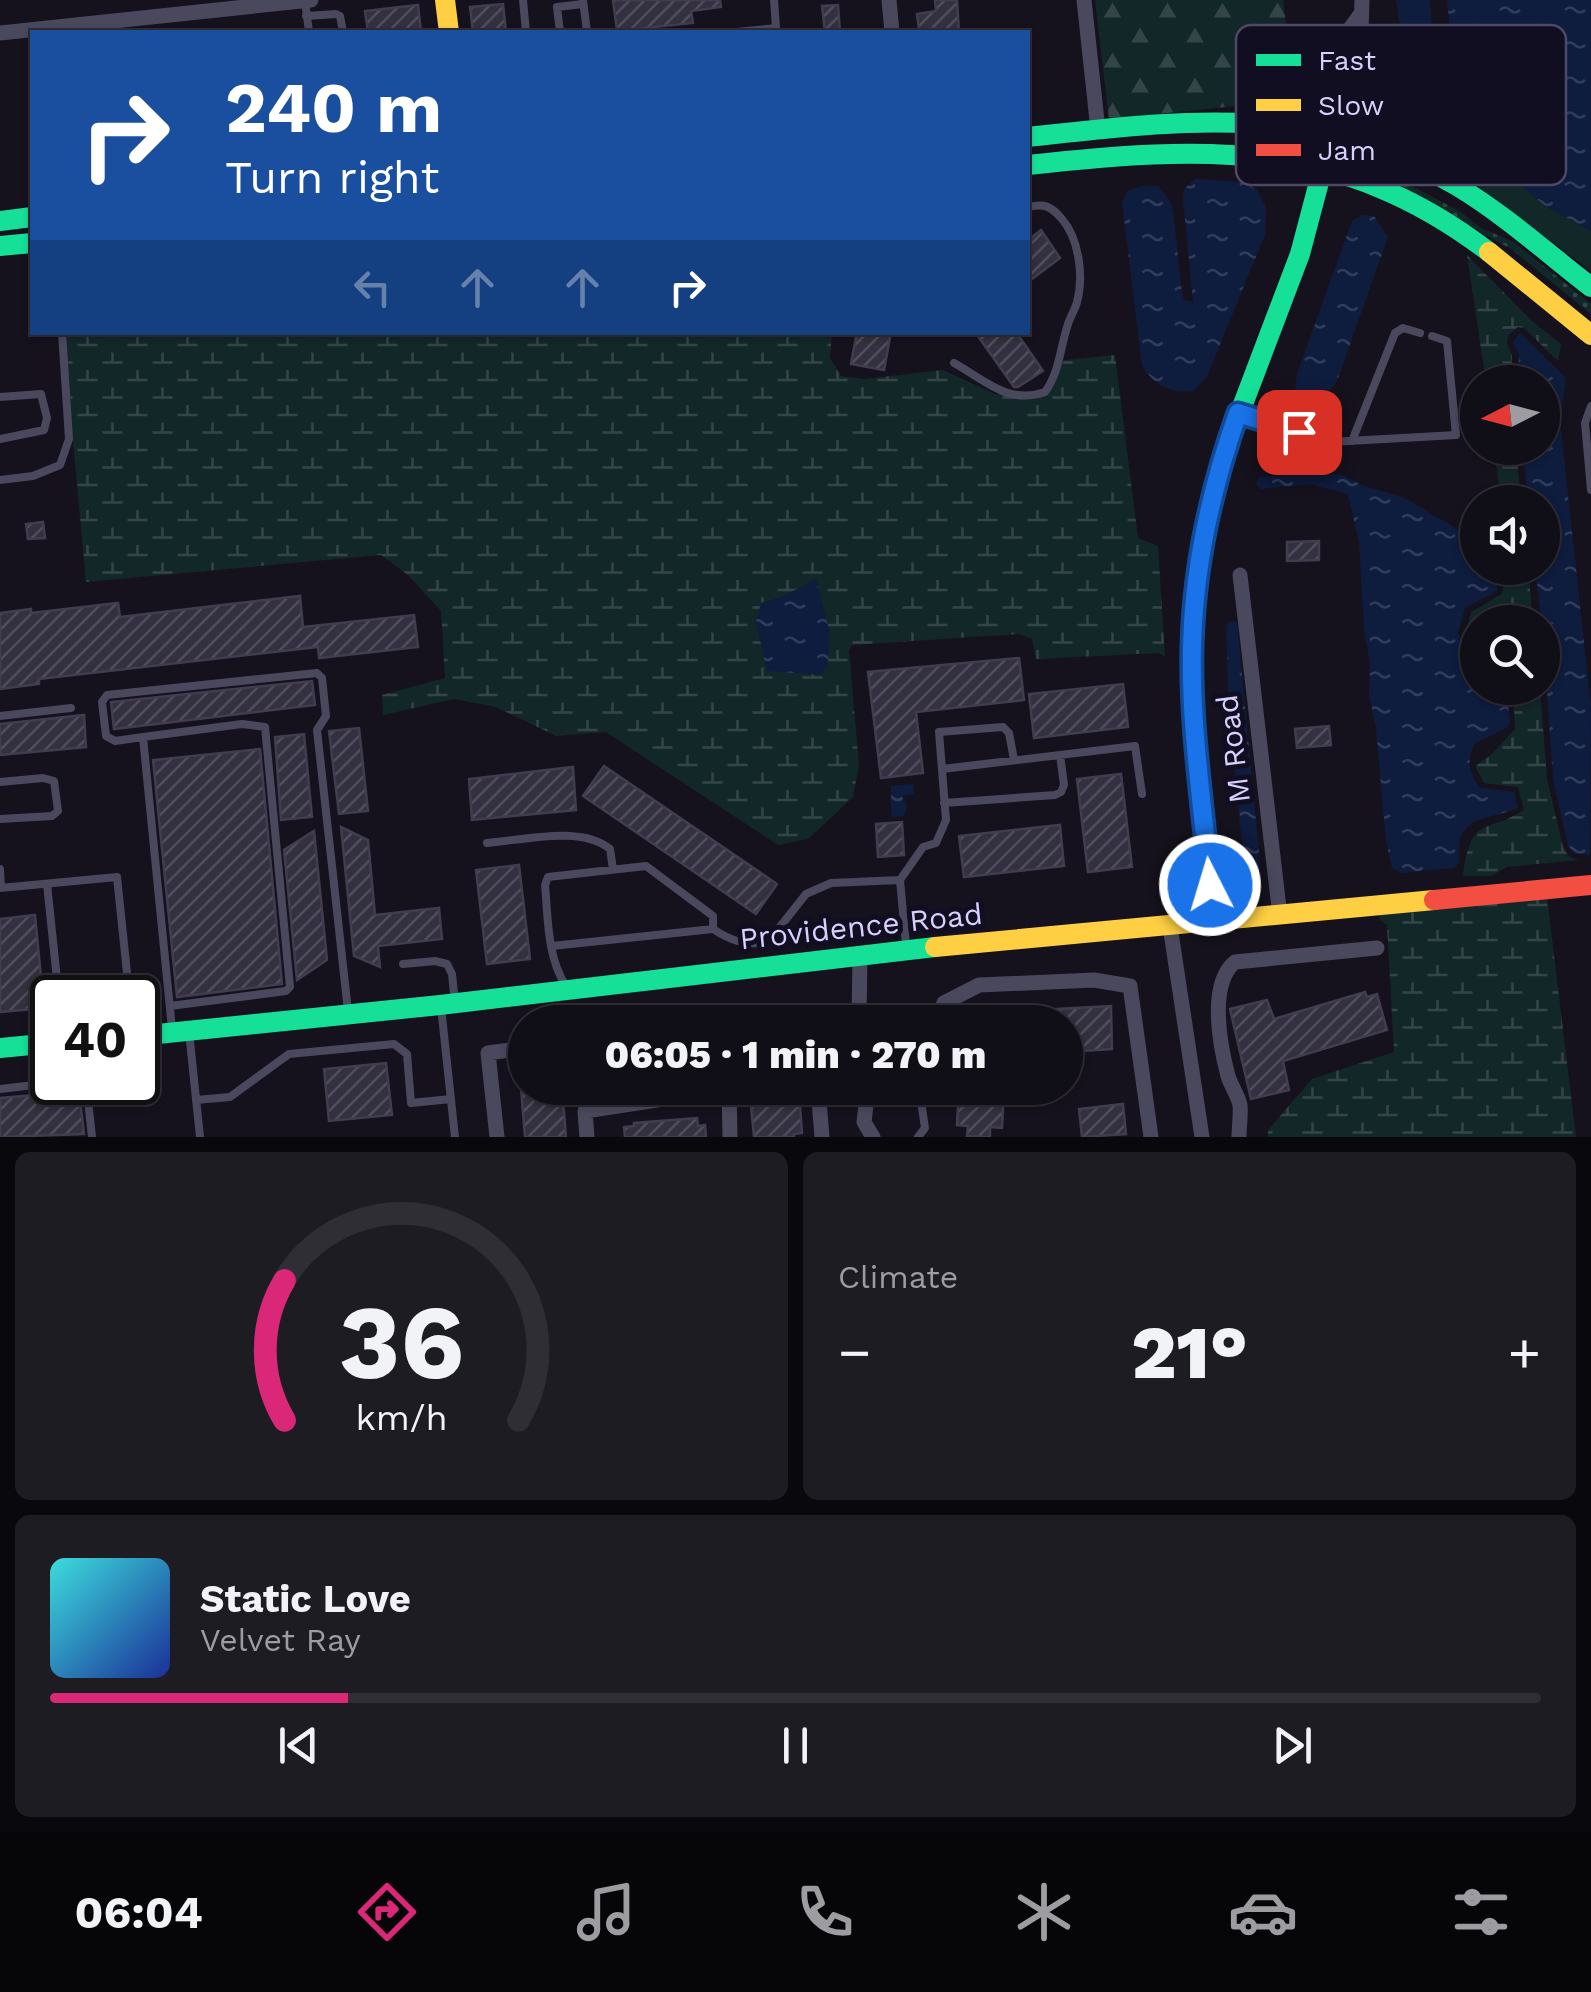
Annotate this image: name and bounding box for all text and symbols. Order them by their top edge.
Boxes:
legend [1236,25,1566,185]
text: Fast [1318,44,1376,77]
text: 240 m [225,67,442,149]
icon: right [60,70,190,200]
text: Slow [1318,89,1384,122]
text: Jam [1318,134,1376,167]
text: Turn right [225,151,439,204]
icon: left [345,260,400,315]
icon: ahead [450,260,505,315]
icon: ahead [555,260,610,315]
icon: right [660,260,715,315]
north arrow [1460,365,1560,465]
map controls [1460,365,1560,705]
pin [1257,390,1342,475]
icon: arrive [1272,405,1327,460]
button: sound [1460,485,1560,585]
button: search [1460,605,1560,705]
street label: M Road [1209,693,1257,805]
position arrow [1158,833,1262,937]
street label: Providence Road [738,896,984,956]
speed limit sign: 40 [30,975,160,1105]
text: 06:05 · 1 min · 270 m [605,1033,986,1077]
text: Climate [838,1258,958,1296]
text: 36 [339,1281,464,1403]
text: 21° [1131,1308,1248,1396]
text: − [838,1320,871,1384]
text: + [1508,1320,1541,1384]
text: km/h [355,1397,448,1439]
text: Static Love [200,1577,411,1621]
text: Velvet Ray [200,1621,361,1659]
icon: previous [271,1718,326,1773]
icon: pause [768,1718,823,1773]
icon: next [1265,1718,1320,1773]
icon: directions [352,1877,422,1947]
icon: music [571,1877,641,1947]
icon: phone [790,1877,860,1947]
icon: climate [1009,1877,1079,1947]
icon: car [1228,1877,1298,1947]
icon: filters [1446,1877,1516,1947]
text: 06:04 [74,1886,203,1939]

